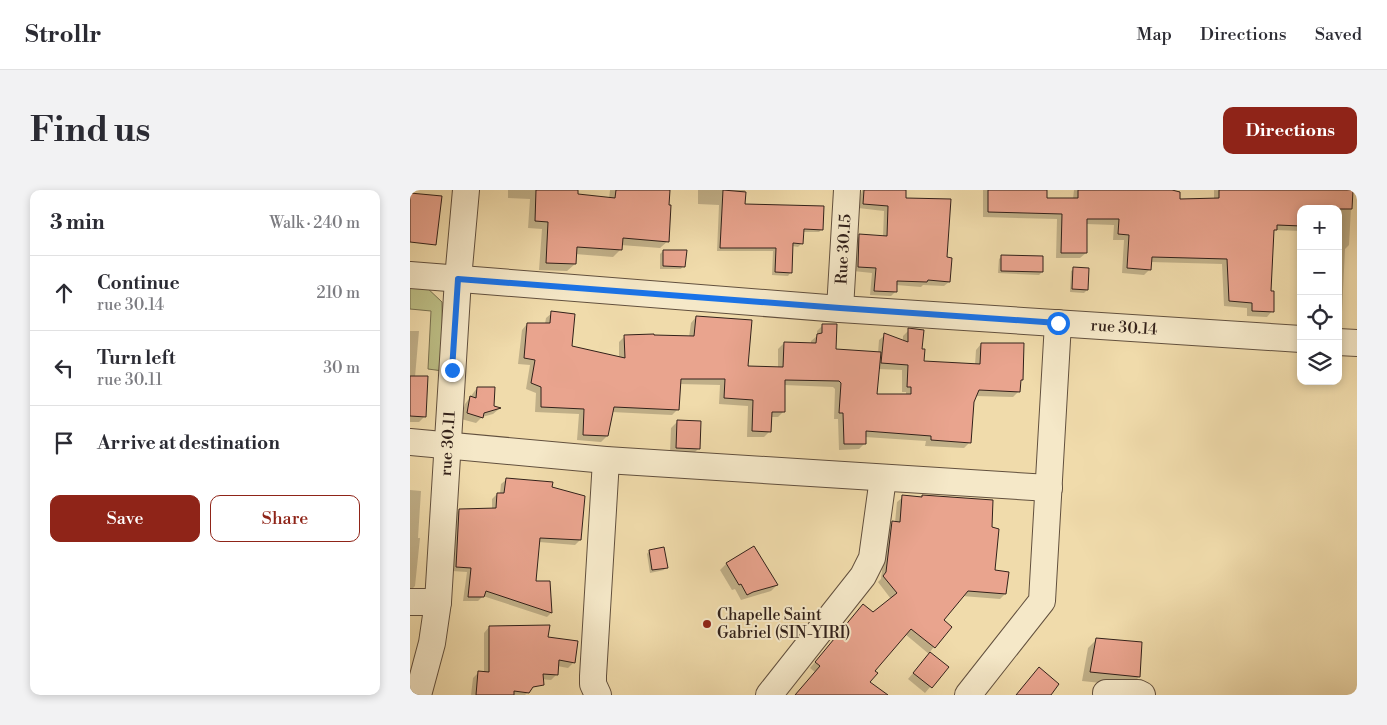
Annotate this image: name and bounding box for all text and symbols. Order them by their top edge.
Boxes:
text: Strollr [25,20,101,50]
text: Map [1136,23,1172,46]
text: Directions [1200,23,1287,46]
text: Saved [1315,23,1362,46]
button: Directions [1223,107,1357,154]
text: Find us [30,109,150,152]
map controls [1297,205,1342,385]
button: + [1297,205,1342,250]
text: 3 min [50,210,105,236]
text: Walk · 240 m [269,213,360,233]
street label: Rue 30.15 [831,213,856,285]
button: − [1297,250,1342,295]
text: Continue [97,271,180,295]
icon: ahead [50,279,78,307]
text: 210 m [316,283,360,303]
text: rue 30.14 [97,295,164,315]
button: locate [1297,295,1342,340]
route start [1047,312,1070,335]
street label: rue 30.14 [1090,315,1159,340]
button: layers [1297,340,1342,385]
text: Turn left [97,346,176,370]
icon: left [50,354,78,382]
text: 30 m [323,358,360,378]
route end [441,359,464,382]
text: rue 30.11 [97,370,162,390]
street label: rue 30.11 [436,410,460,477]
icon: arrive [50,429,78,457]
text: Arrive at destination [97,431,280,455]
button: Save [50,495,200,542]
button: Share [210,495,360,542]
place label: Chapelle Saint Gabriel (SIN-YIRI) [717,605,851,643]
marker: Chapelle Saint Gabriel (SIN-YIRI) [701,618,713,630]

